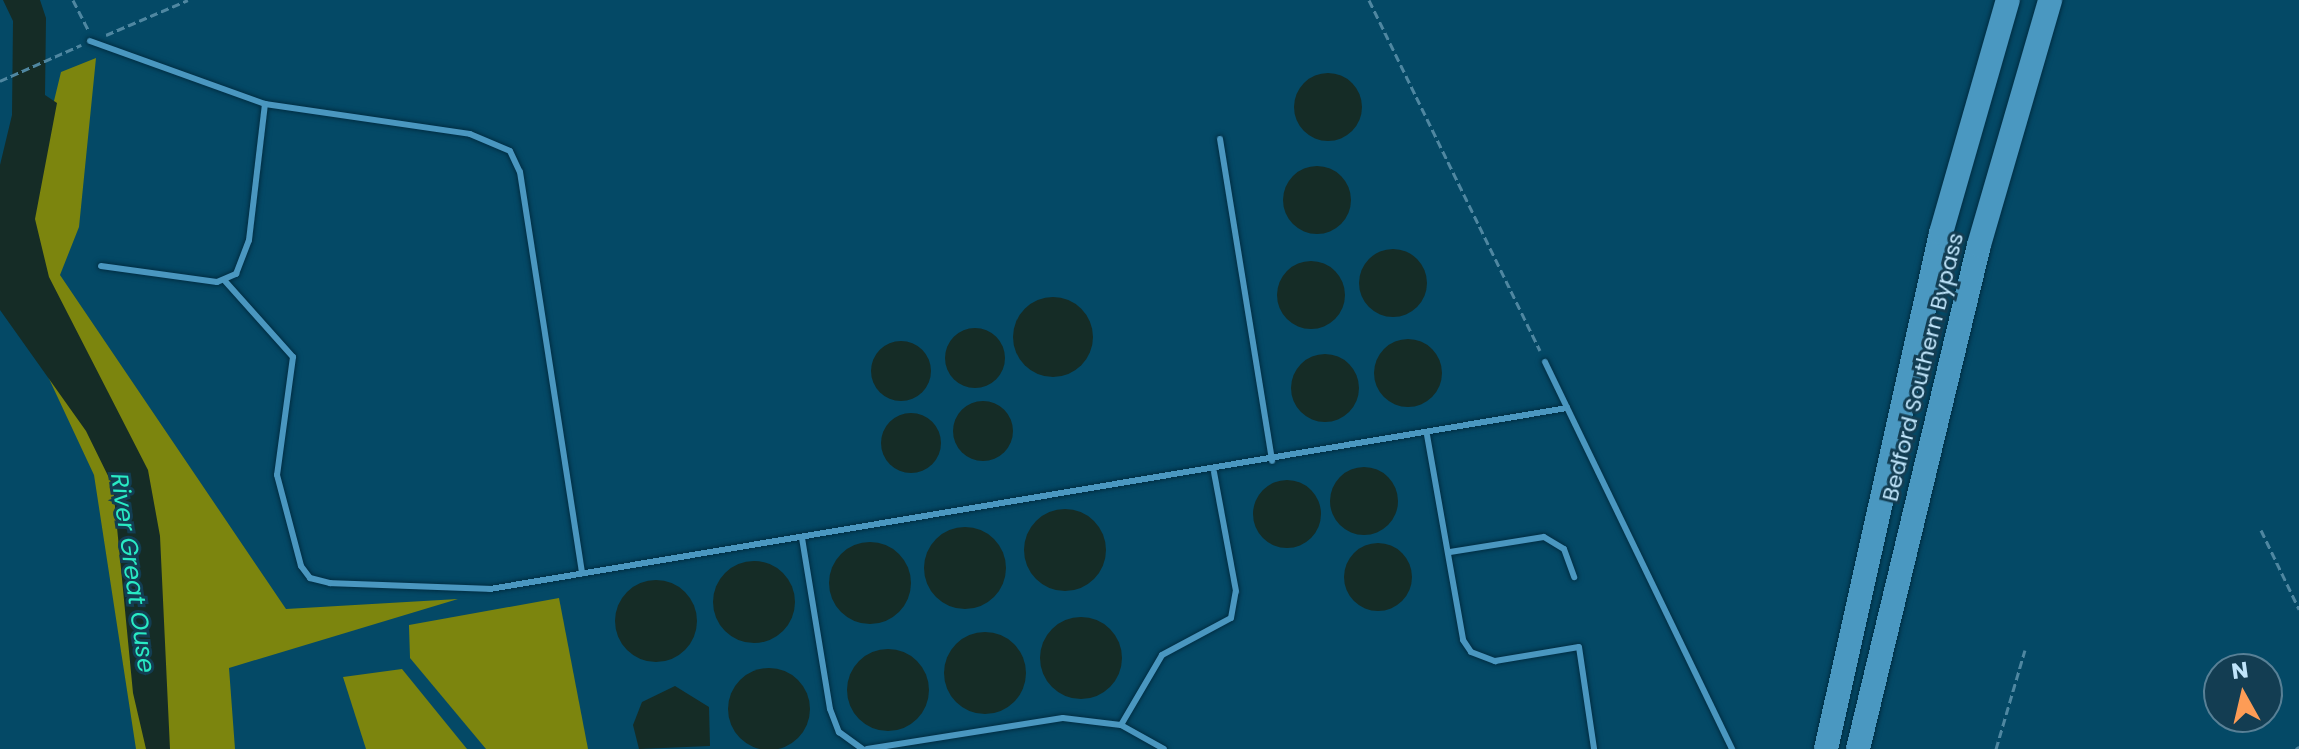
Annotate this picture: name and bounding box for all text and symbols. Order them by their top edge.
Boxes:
street label: Bedford Southern Bypass [1877,230,1969,504]
water label: River Great Ouse [105,471,161,675]
north arrow [2203,653,2283,733]
text: N [2230,654,2250,687]

